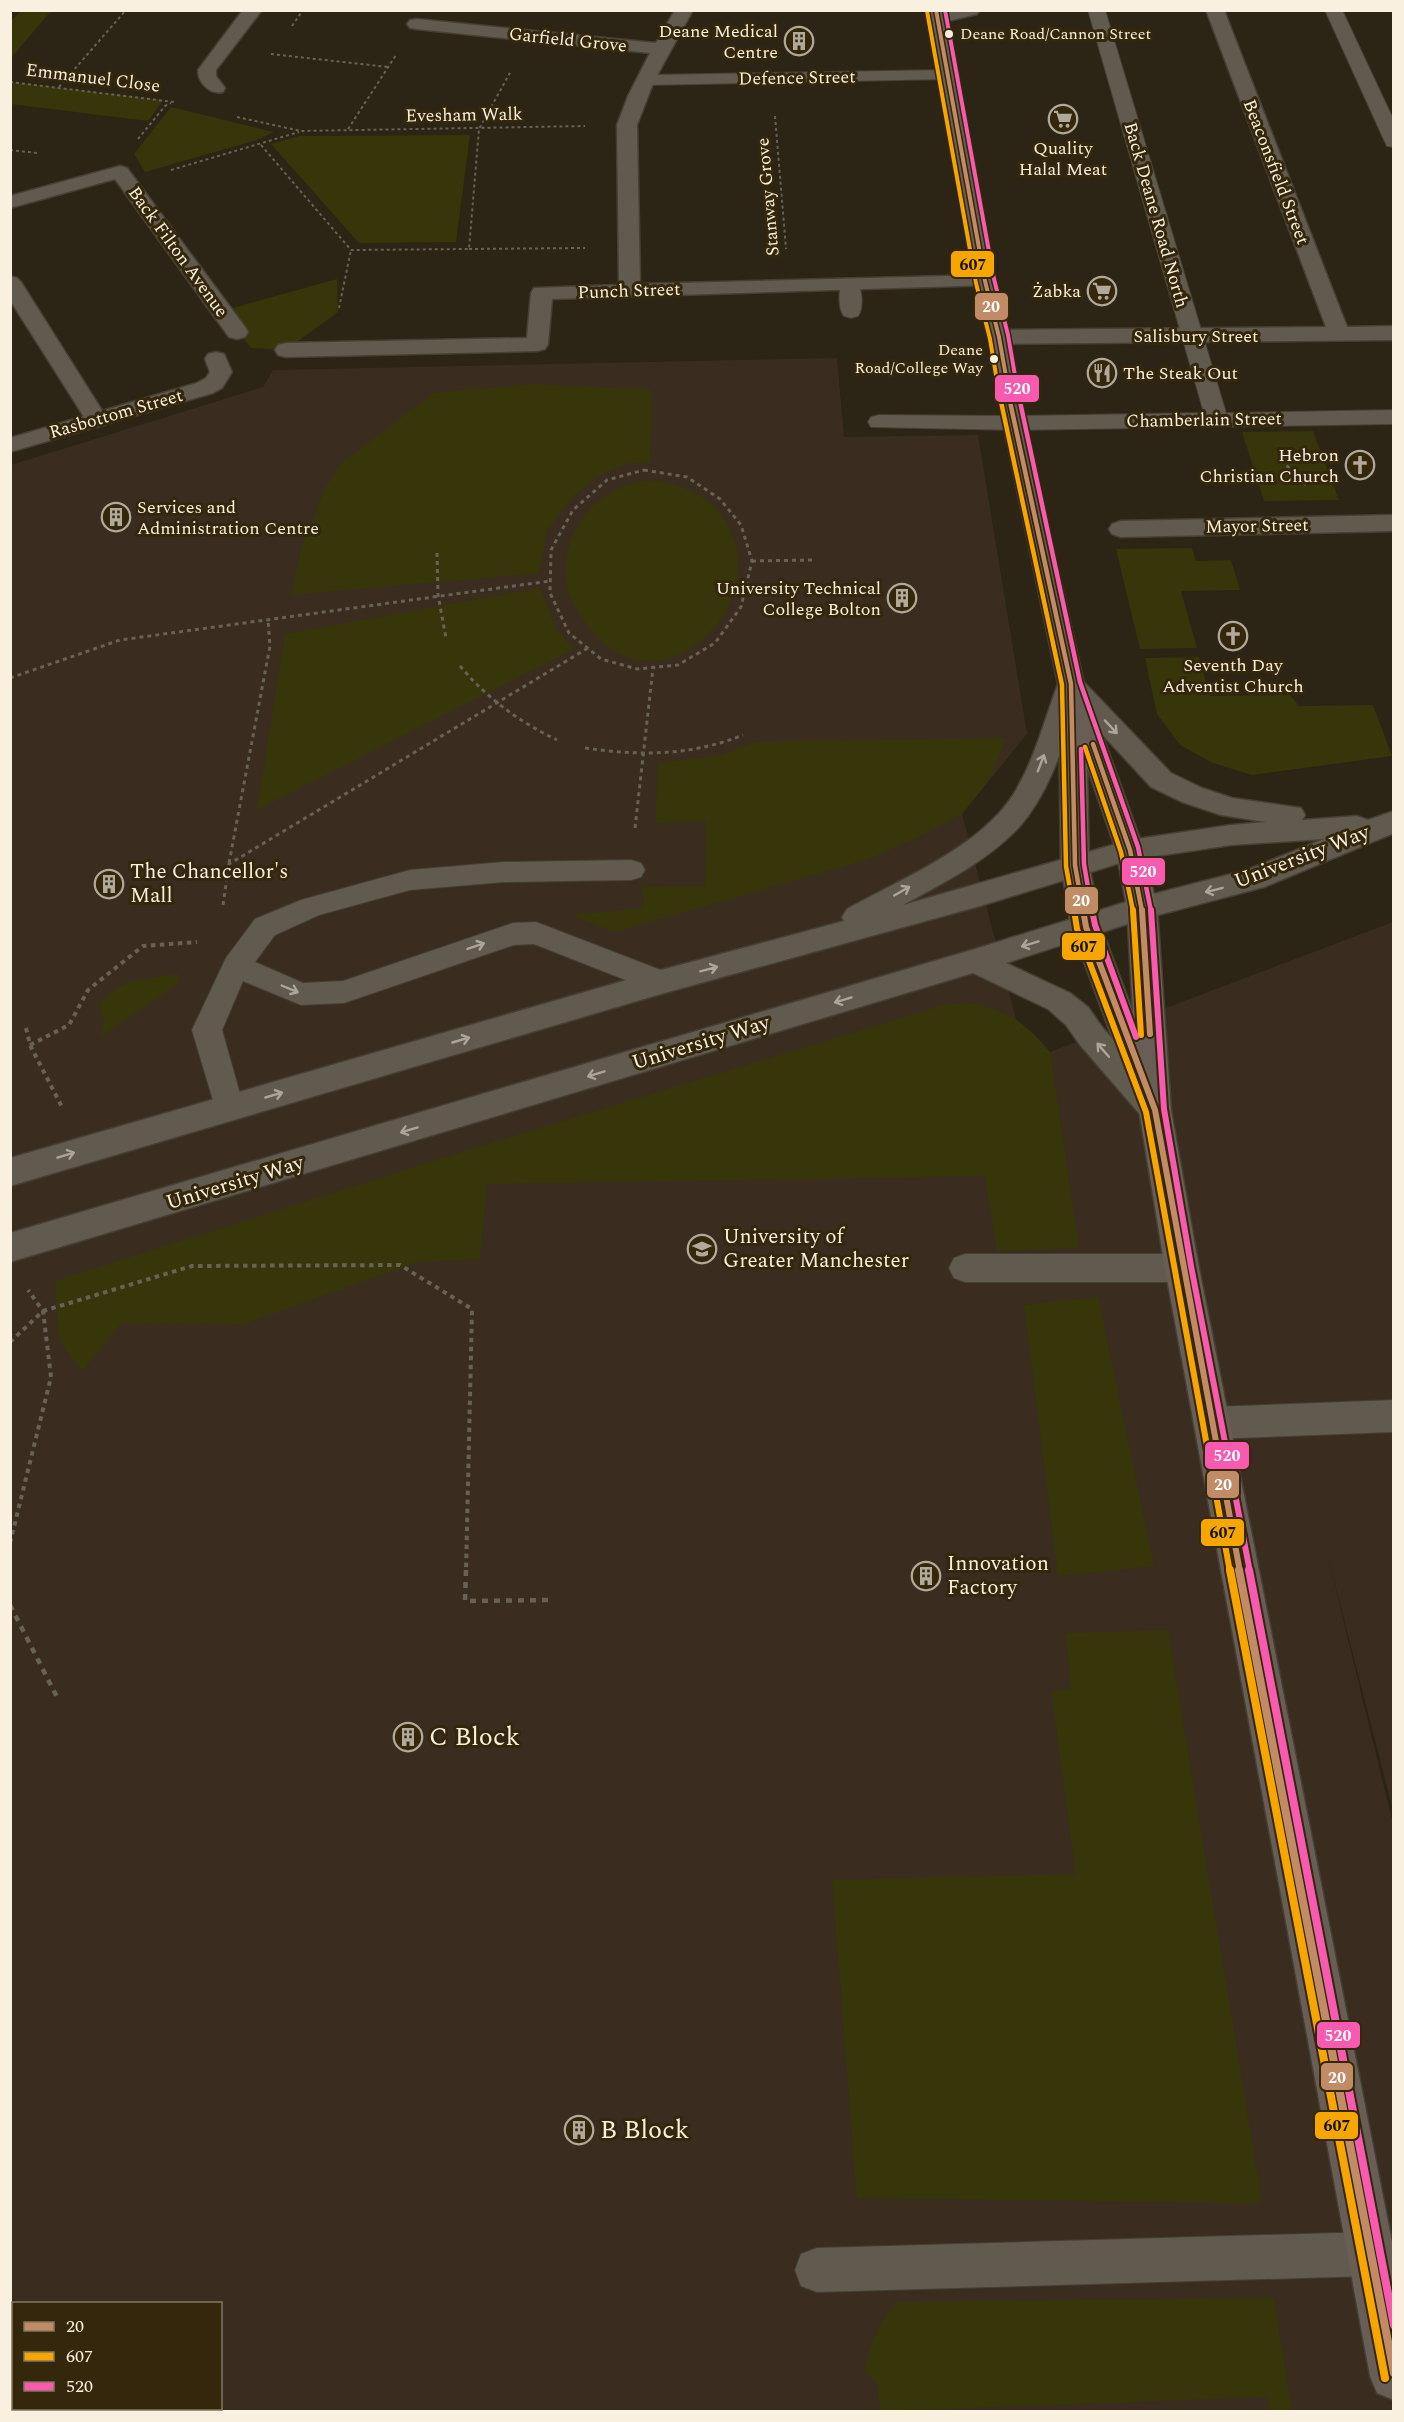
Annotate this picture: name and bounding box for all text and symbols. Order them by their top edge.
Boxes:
place label: Deane Medical Centre [658,18,778,66]
street label: Garfield Grove [508,20,628,60]
place label: Deane Road/Cannon Street [960,22,1152,46]
building icon: Deane Medical Centre [783,25,815,57]
marker: Deane Road/Cannon Street [943,28,955,40]
street label: Emmanuel Close [24,56,162,100]
street label: Defence Street [738,63,856,93]
street label: Beaconsfield Street [1236,95,1316,249]
street label: Evesham Walk [405,100,523,130]
supermarket icon: Quality Halal Meat [1047,103,1079,135]
street label: Back Deane Road North [1117,119,1195,311]
place label: Quality Halal Meat [1019,135,1107,183]
street label: Stanway Grove [749,137,787,257]
street label: Back Filton Avenue [121,181,235,323]
line badge: 607 [950,250,995,278]
text: 607 [960,253,986,277]
supermarket icon: Żabka [1086,275,1118,307]
street label: Punch Street [577,276,681,306]
place label: Żabka [1032,278,1081,305]
line badge: 20 [974,292,1009,321]
text: 20 [982,295,1000,319]
street label: Salisbury Street [1134,323,1258,350]
place label: Deane Road/College Way [854,338,984,380]
marker: Deane Road/College Way [988,353,1000,365]
restaurant icon: The Steak Out [1086,357,1118,389]
place label: The Steak Out [1123,360,1238,387]
line badge: 520 [994,374,1040,403]
text: 520 [1004,377,1030,401]
street label: Rasbottom Street [46,382,186,446]
street label: Chamberlain Street [1126,405,1282,435]
place label: Hebron Christian Church [1199,442,1339,490]
church icon: Hebron Christian Church [1344,449,1376,481]
place label: Services and Administration Centre [137,494,319,542]
building icon: Services and Administration Centre [100,501,132,533]
street label: Mayor Street [1205,512,1309,540]
place label: University Technical College Bolton [716,575,881,623]
building icon: University Technical College Bolton [886,582,918,614]
church icon: Seventh Day Adventist Church [1217,620,1249,652]
place label: Seventh Day Adventist Church [1162,652,1304,700]
one-way arrow [1104,719,1118,734]
one-way arrow [1036,754,1047,772]
street label: University Way [1230,816,1375,898]
place label: The Chancellor's Mall [130,856,288,912]
line badge: 520 [1121,857,1166,886]
text: 520 [1130,860,1156,884]
building icon: The Chancellor's Mall [93,868,125,900]
one-way arrow [1205,884,1224,896]
one-way arrow [893,885,910,897]
line badge: 20 [1064,886,1099,915]
text: 20 [1072,889,1090,913]
line badge: 607 [1061,932,1106,961]
text: 607 [1071,935,1097,959]
one-way arrow [1021,939,1040,950]
one-way arrow [466,940,485,951]
one-way arrow [699,963,718,974]
one-way arrow [280,984,298,995]
one-way arrow [834,995,853,1006]
street label: University Way [628,1007,775,1079]
one-way arrow [451,1034,470,1045]
one-way arrow [1096,1043,1110,1058]
one-way arrow [587,1069,606,1080]
one-way arrow [264,1089,283,1100]
one-way arrow [400,1126,419,1137]
street label: University Way [162,1147,309,1219]
one-way arrow [56,1149,75,1160]
place label: University of Greater Manchester [723,1221,909,1277]
school or university icon: University of Greater Manchester [686,1233,718,1265]
line badge: 520 [1204,1441,1250,1470]
text: 520 [1214,1444,1240,1468]
line badge: 20 [1206,1470,1240,1499]
text: 20 [1214,1473,1232,1497]
line badge: 607 [1200,1518,1245,1547]
text: 607 [1210,1521,1236,1545]
place label: Innovation Factory [947,1548,1049,1604]
building icon: Innovation Factory [910,1560,942,1592]
place label: C Block [429,1717,520,1757]
building icon: C Block [392,1721,424,1753]
line badge: 520 [1316,2021,1361,2049]
text: 520 [1325,2024,1351,2048]
line badge: 20 [1320,2062,1354,2091]
text: 20 [1328,2066,1346,2090]
place label: B Block [600,2110,689,2150]
line badge: 607 [1314,2111,1359,2140]
building icon: B Block [563,2114,595,2146]
text: 607 [1324,2114,1350,2138]
legend [12,2302,222,2410]
text: 20 [66,2313,84,2340]
text: 607 [66,2343,93,2370]
text: 520 [66,2373,93,2400]

